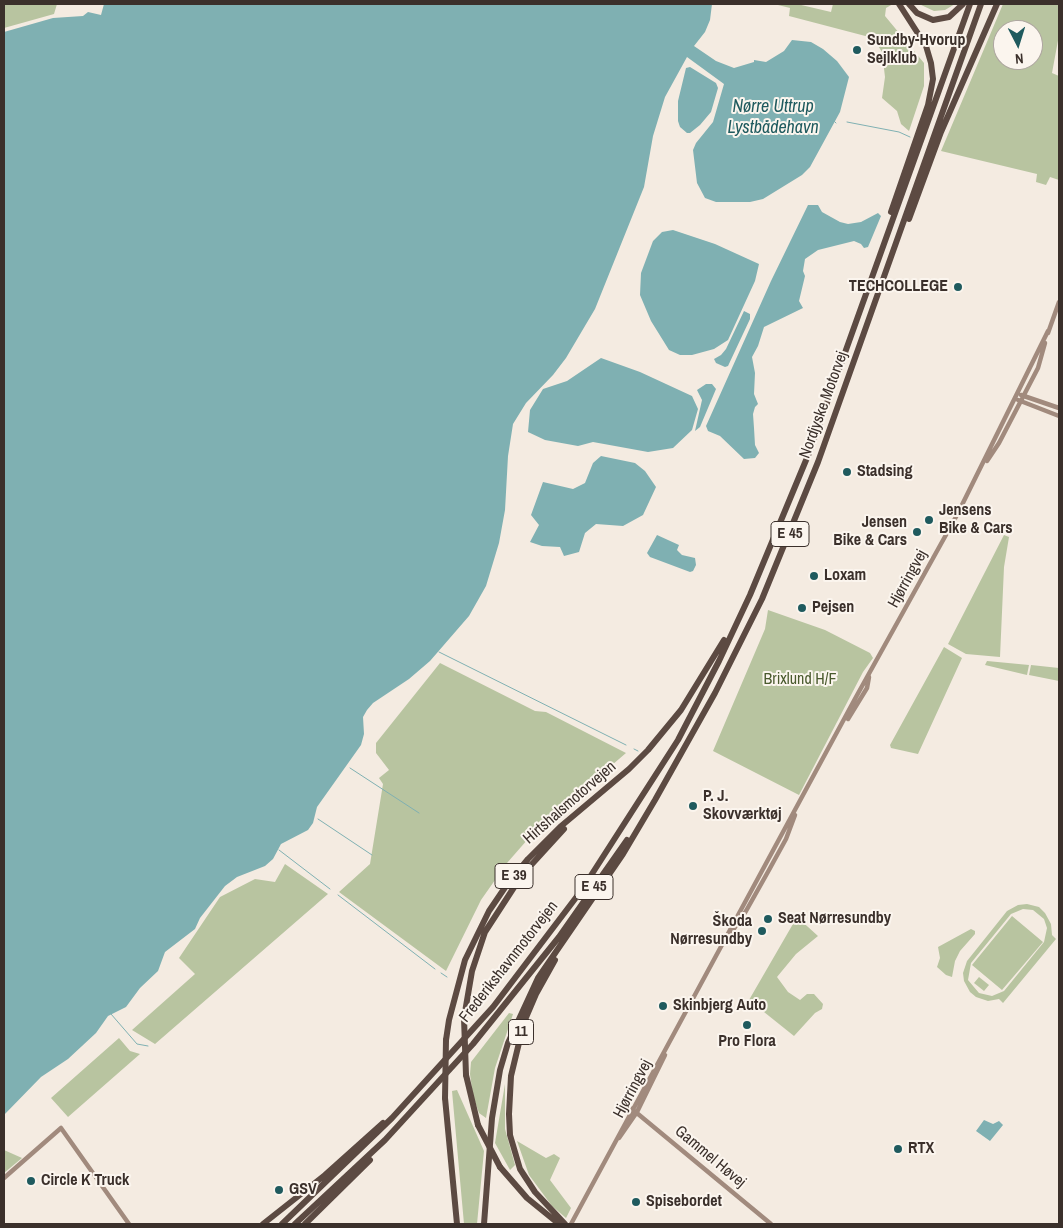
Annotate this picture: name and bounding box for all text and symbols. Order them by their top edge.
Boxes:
north arrow [993,20,1043,70]
place label: Sundby-Hvorup Sejlklub [867,31,965,69]
marker: Sundby-Hvorup Sejlklub [851,44,863,56]
text: N [1014,50,1024,68]
water label: Nørre Uttrup Lystbådehavn [727,96,819,138]
place label: TECHCOLLEGE [849,277,948,297]
marker: TECHCOLLEGE [952,281,964,293]
street label: Nordjyske Motorvej [796,349,852,461]
place label: Stadsing [857,462,912,482]
marker: Stadsing [841,466,853,478]
place label: Jensens Bike & Cars [939,501,1013,539]
place label: Jensen Bike & Cars [833,513,907,551]
marker: Jensens Bike & Cars [923,514,935,526]
road number: E 45 [771,522,809,546]
marker: Jensen Bike & Cars [911,526,923,538]
street label: Hjørringvej [884,547,932,611]
place label: Loxam [824,566,866,586]
marker: Loxam [808,570,820,582]
place label: Pejsen [812,598,854,618]
marker: Pejsen [796,602,808,614]
park label: Brixlund H/F [764,670,836,690]
street label: Hirtshalsmotorvejen [520,757,620,849]
place label: P. J. Skovværktøj [703,787,782,825]
marker: P. J. Skovværktøj [687,800,699,812]
road number: E 39 [495,864,533,888]
road number: E 45 [575,874,613,900]
street label: Frederikshavnmotorvejen [456,897,562,1027]
place label: Seat Nørresundby [778,909,891,929]
place label: Škoda Nørresundby [670,912,752,950]
marker: Seat Nørresundby [762,913,774,925]
marker: Škoda Nørresundby [756,925,768,937]
place label: Skinbjerg Auto [673,996,766,1016]
marker: Skinbjerg Auto [657,1000,669,1012]
marker: Pro Flora [741,1019,753,1031]
road number: 11 [508,1020,534,1044]
place label: Pro Flora [718,1032,776,1052]
street label: Hjørringvej [610,1056,656,1122]
street label: Gammel Høvej [671,1122,749,1192]
place label: RTX [908,1139,934,1159]
marker: RTX [892,1143,904,1155]
place label: Circle K Truck [41,1171,129,1191]
marker: Circle K Truck [25,1175,37,1187]
place label: GSV [289,1180,317,1200]
marker: GSV [273,1184,285,1196]
place label: Spisebordet [646,1192,722,1212]
marker: Spisebordet [630,1196,642,1208]

